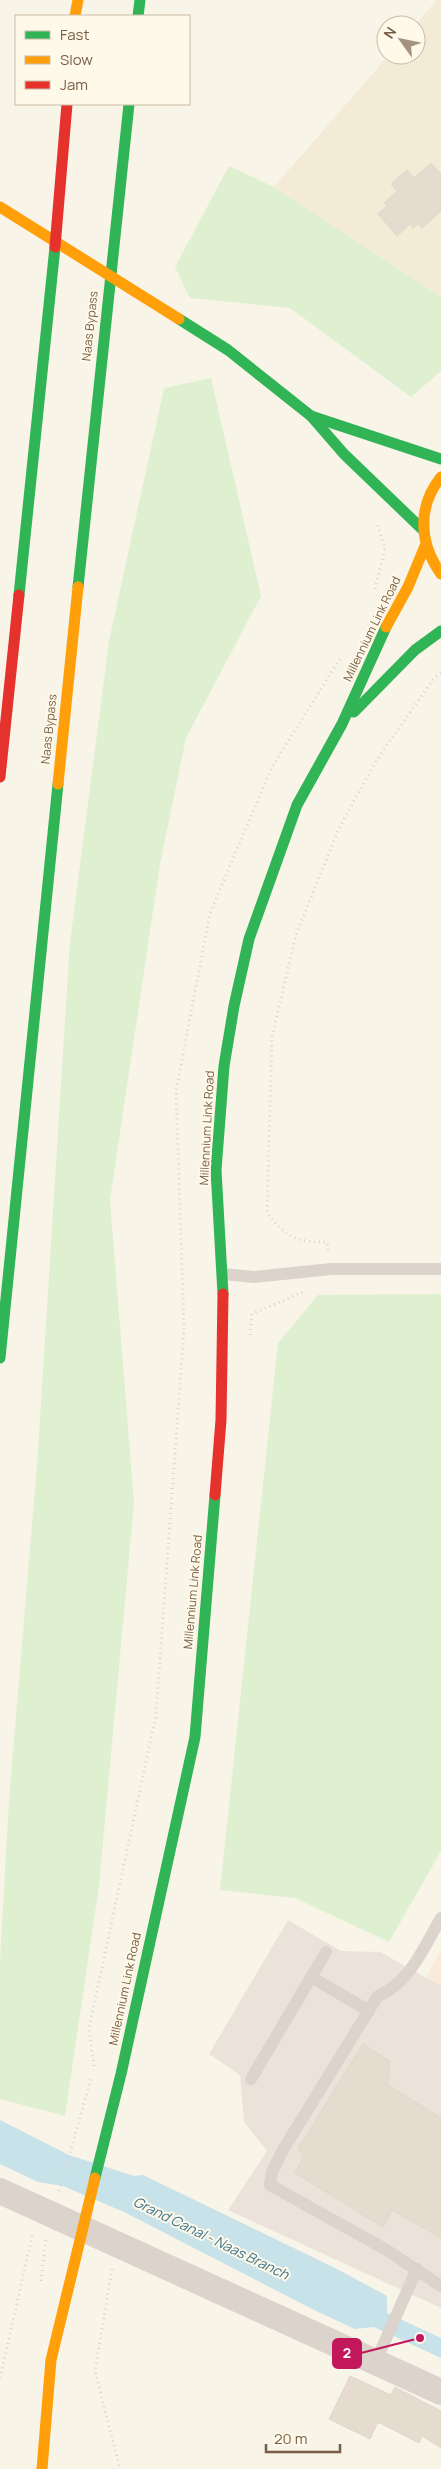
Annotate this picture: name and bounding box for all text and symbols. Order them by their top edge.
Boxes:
legend [15,15,190,105]
north arrow [376,15,426,65]
text: N [379,23,400,42]
text: Fast [60,24,89,45]
text: Slow [60,49,93,70]
text: Jam [60,74,88,95]
street label: Naas Bypass [77,290,102,362]
street label: Millennium Link Road [339,573,404,684]
street label: Naas Bypass [36,693,61,765]
street label: Millennium Link Road [195,1070,218,1186]
street label: Millennium Link Road [179,1534,206,1650]
street label: Millennium Link Road [104,1931,145,2047]
water label: Grand Canal - Naas Branch [130,2191,293,2284]
callout: 2 [333,2339,361,2368]
text: 2 [343,2343,351,2362]
scale bar [266,2422,340,2454]
text: 20 m [274,2428,307,2449]

